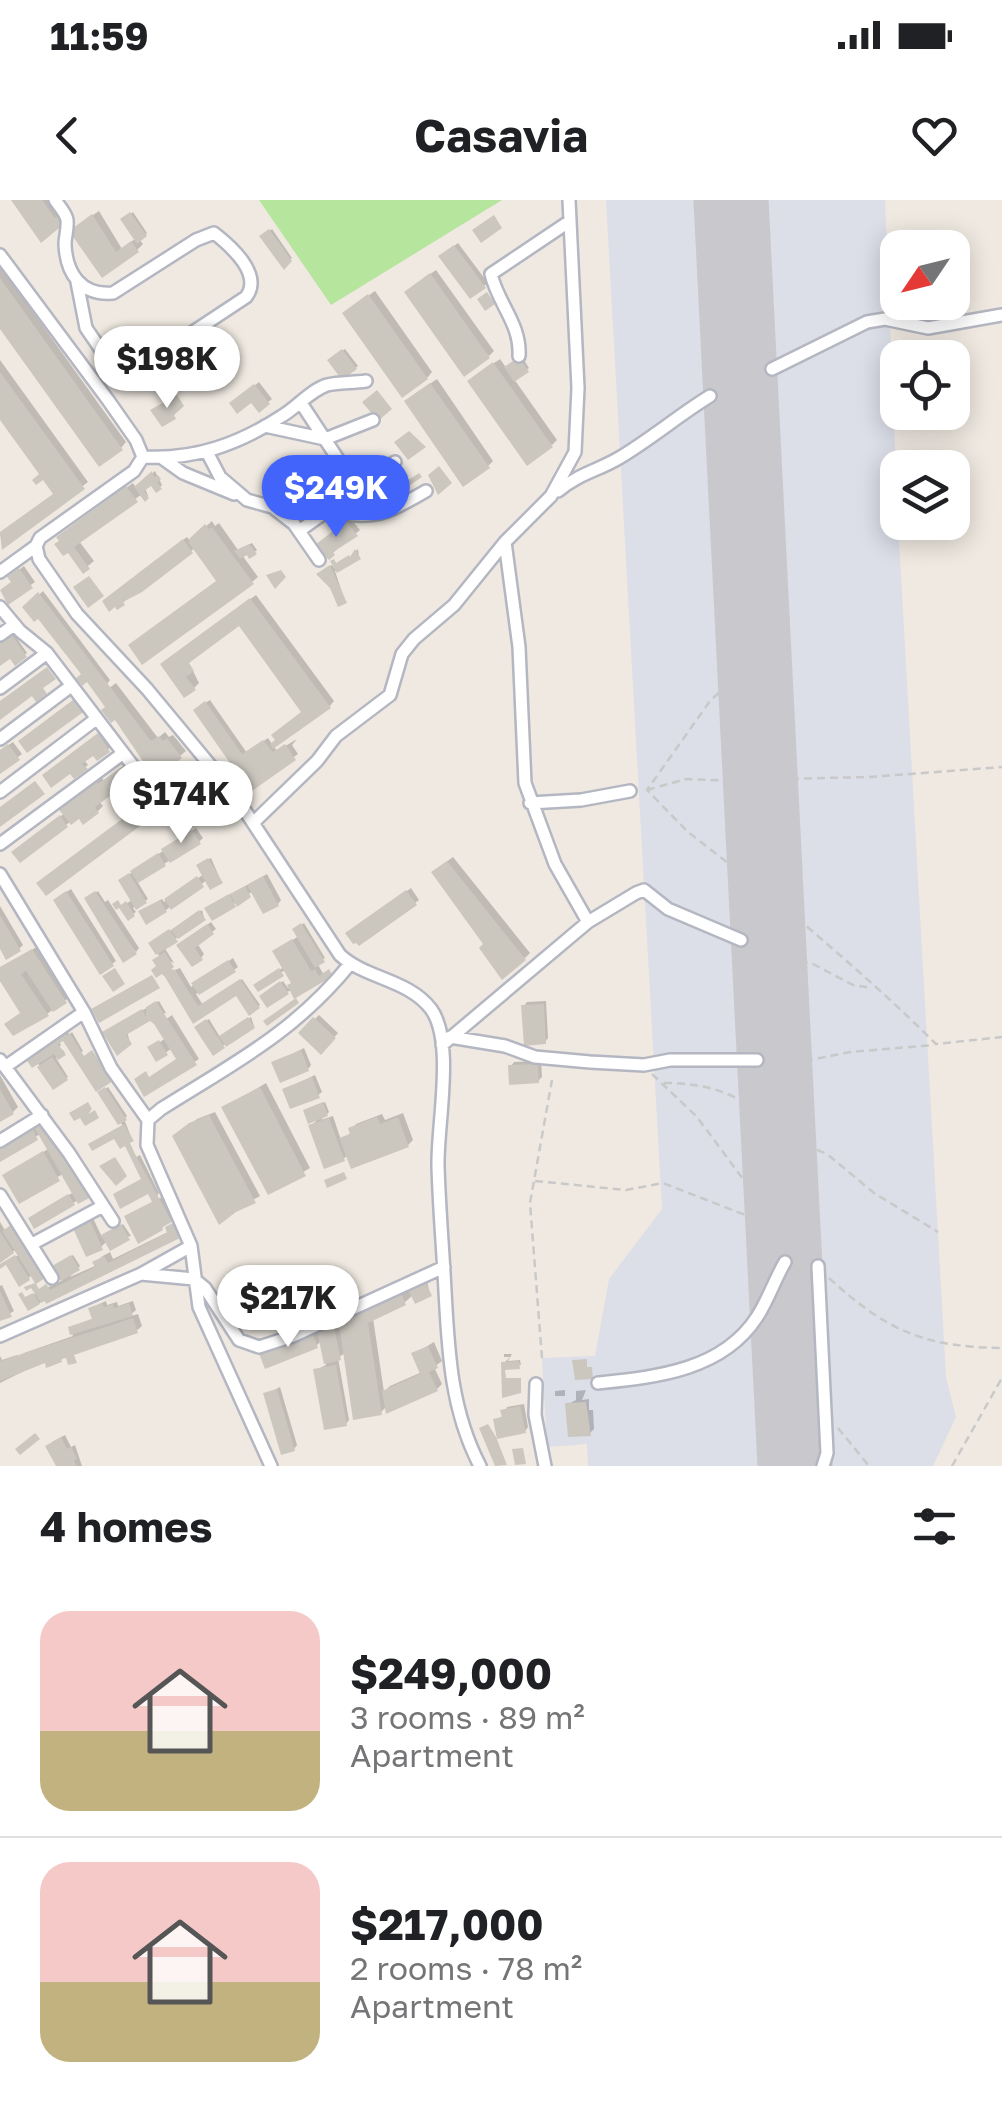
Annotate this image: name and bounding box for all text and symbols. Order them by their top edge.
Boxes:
text: 11:59 [50,13,149,58]
icon: back [40,108,95,163]
text: Casavia [414,108,588,162]
icon: heart [907,108,962,163]
north arrow [880,230,970,320]
map controls [880,230,970,540]
pin: $198K [97,326,237,411]
text: $198K [116,339,218,377]
button: locate [880,340,970,430]
button: layers [880,450,970,540]
pin: $249K [266,455,406,540]
text: $249K [284,468,388,506]
pin: $174K [111,761,251,846]
text: $174K [132,774,230,812]
pin: $217K [218,1265,358,1350]
text: $217K [239,1278,337,1316]
icon: filters [907,1499,962,1554]
text: 4 homes [40,1501,212,1551]
text: $249,000 [350,1648,552,1698]
icon: home [120,1651,240,1771]
text: 3 rooms · 89 m² [350,1698,585,1736]
text: Apartment [350,1736,514,1774]
text: $217,000 [350,1899,544,1949]
icon: home [120,1902,240,2022]
text: 2 rooms · 78 m² [350,1949,582,1987]
text: Apartment [350,1987,514,2025]

